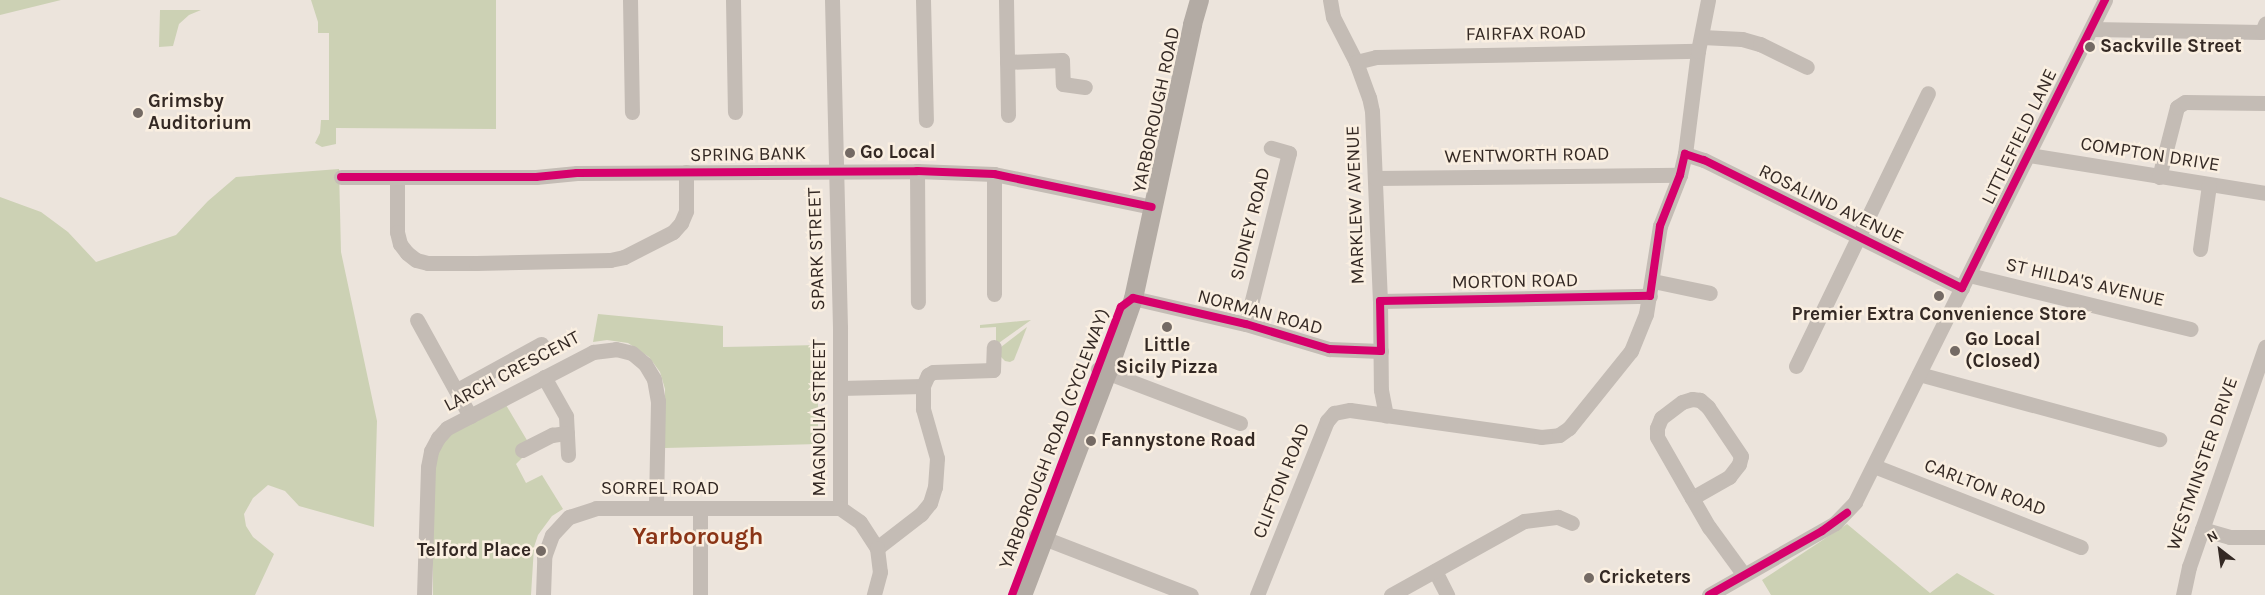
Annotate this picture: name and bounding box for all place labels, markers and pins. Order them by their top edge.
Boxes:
place label: Sackville Street [2100,36,2242,58]
marker: Sackville Street [2084,41,2096,53]
place label: Grimsby Auditorium [148,91,252,135]
marker: Grimsby Auditorium [132,107,144,119]
place label: Go Local [860,142,936,164]
marker: Go Local [844,147,856,159]
marker: Premier Extra Convenience Store [1933,290,1945,302]
place label: Premier Extra Convenience Store [1791,304,2087,326]
marker: Little Sicily Pizza [1161,321,1173,333]
place label: Go Local (Closed) [1965,329,2041,373]
place label: Little Sicily Pizza [1116,335,1218,379]
marker: Go Local (Closed) [1949,345,1961,357]
place label: Fannystone Road [1101,430,1256,452]
marker: Fannystone Road [1085,435,1097,447]
place label: Telford Place [417,540,531,562]
marker: Telford Place [535,545,547,557]
place label: Cricketers [1599,567,1691,589]
marker: Cricketers [1583,572,1595,584]

